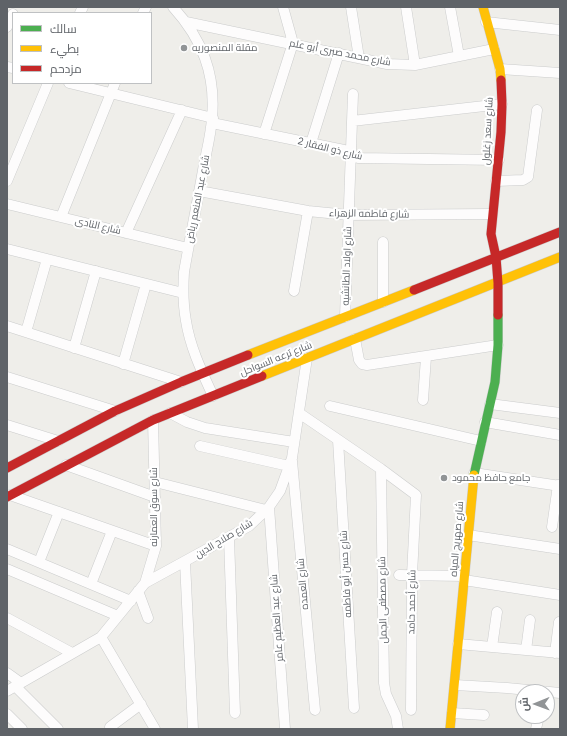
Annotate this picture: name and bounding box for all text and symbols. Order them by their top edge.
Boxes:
legend [12,12,152,84]
text: سالك [50,21,77,36]
street label: شارع محمد صبرى أبو علم [288,37,392,69]
text: بطيء [50,41,79,56]
place label: مقلة المنصوريه [192,42,257,54]
marker: مقلة المنصوريه [179,43,189,53]
text: مزدحم [50,61,82,76]
street label: شارع سعد زغلول [480,97,496,165]
street label: شارع ذو الفقار 2 [296,135,364,163]
street label: شارع عبد المنعم رياض [184,154,212,244]
street label: شارع فاطمه الزهراء [329,207,409,221]
street label: شارع النادى [74,215,122,237]
street label: شارع اولاد الطانشيه [340,226,354,306]
street label: شارع ترعه السواحل [238,339,314,379]
street label: شارع سوق العمارنه [148,467,160,547]
place label: جامع حافظ محمود [452,472,530,484]
marker: جامع حافظ محمود [439,473,449,483]
street label: شارع صهريج المياه [448,501,466,577]
street label: شارع صلاح الدين [193,517,255,561]
street label: شارع حسن أبو فاطمه [338,530,354,618]
street label: شارع مصطفى الجمل [376,556,390,644]
street label: شارع العمده [295,558,311,610]
street label: شارع أحمد حامد [405,570,419,634]
street label: شارع عبد العظيم عامر [268,574,286,662]
north arrow [515,684,555,724]
text: ش [517,697,531,711]

